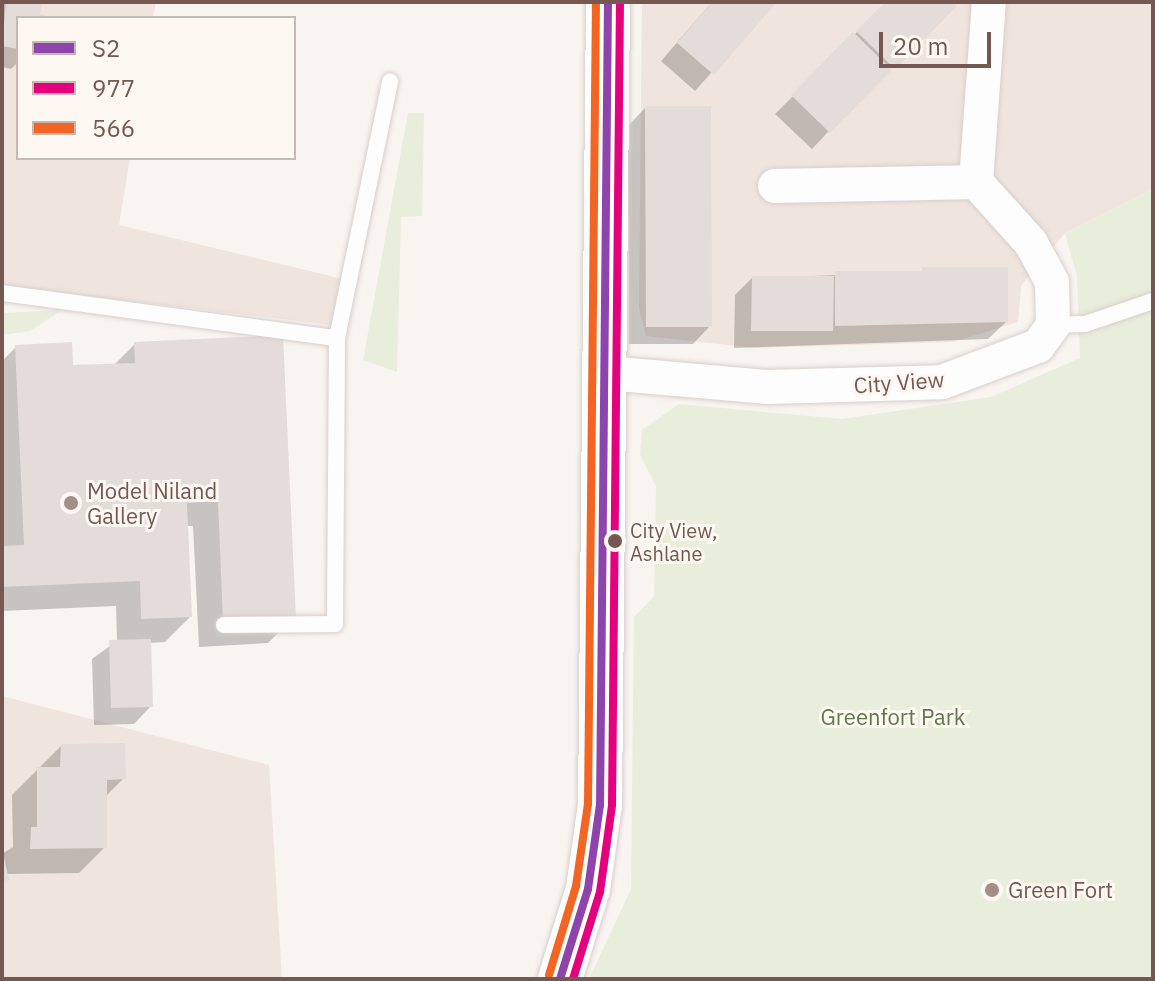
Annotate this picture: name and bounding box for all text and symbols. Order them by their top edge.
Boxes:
legend [16,16,296,160]
scale bar [883,16,995,66]
text: 20 m [893,30,948,62]
text: S2 [92,32,120,64]
text: 977 [92,72,135,104]
text: 566 [92,112,135,144]
street label: City View [853,366,945,398]
place label: Model Niland Gallery [87,477,217,528]
marker: Model Niland Gallery [62,494,80,512]
place label: City View, Ashlane [630,518,717,565]
marker: City View, Ashlane [607,533,623,549]
park label: Greenfort Park [821,704,965,730]
place label: Green Fort [1008,877,1113,903]
marker: Green Fort [983,881,1001,899]

